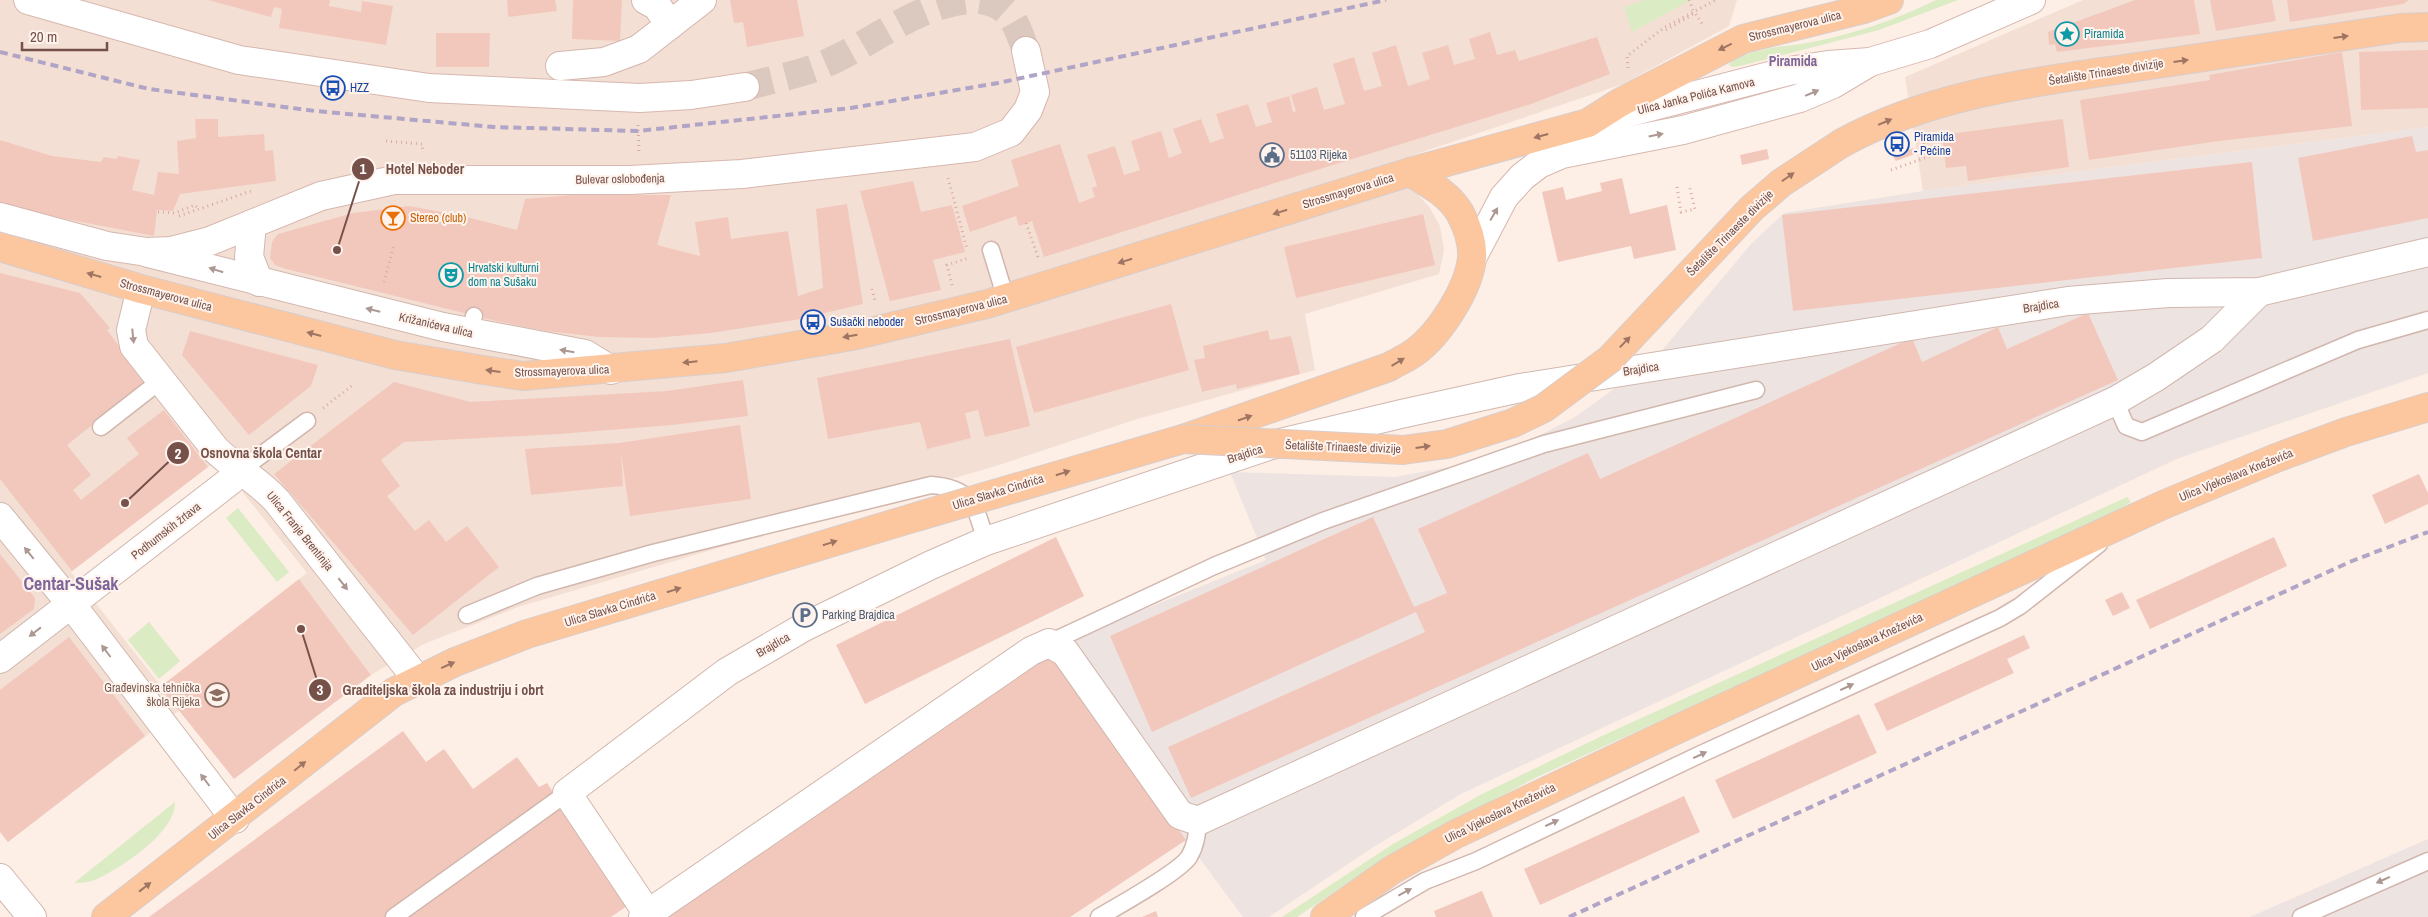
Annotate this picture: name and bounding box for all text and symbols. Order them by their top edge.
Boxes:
street label: Strossmayerova ulica [1747,7,1843,45]
scale bar [22,20,108,52]
place icon: Piramida [2054,21,2080,47]
text: 20 m [30,26,57,47]
place label: Piramida [2084,26,2124,42]
one-way arrow [2334,33,2350,41]
one-way arrow [1718,44,1732,52]
district label: Piramida [1769,52,1818,70]
street label: Šetalište Trinaeste divizije [2047,55,2165,89]
one-way arrow [2173,56,2189,64]
street label: Ulica Janka Polića Kamova [1636,74,1757,118]
bus stop icon: HZZ [320,75,346,101]
place label: HZZ [350,80,369,96]
one-way arrow [1805,89,1820,97]
one-way arrow [1878,118,1892,126]
place label: Piramida - Pećine [1914,129,1954,159]
one-way arrow [1648,131,1664,139]
bus stop icon: Piramida - Pećine [1884,131,1910,157]
one-way arrow [1534,132,1549,140]
public building icon: 51103 Rijeka [1259,142,1285,168]
place label: 51103 Rijeka [1290,147,1348,163]
callout: Hotel Neboder [350,154,474,183]
text: 1 [360,158,367,179]
text: Hotel Neboder [386,160,465,178]
street label: Strossmayerova ulica [1300,169,1396,212]
street label: Bulevar oslobođenja [575,170,665,188]
one-way arrow [1782,172,1795,182]
street label: Šetalište Trinaeste divizije [1683,186,1777,280]
bar icon: Stereo (club) [380,205,406,231]
one-way arrow [1490,207,1498,222]
one-way arrow [1272,209,1287,217]
place label: Stereo (club) [410,210,466,226]
one-way arrow [1117,257,1132,265]
place label: Hrvatski kulturni dom na Sušaku [468,260,539,290]
theatre icon: Hrvatski kulturni dom na Sušaku [438,262,464,288]
one-way arrow [208,265,223,273]
one-way arrow [87,271,102,279]
street label: Strossmayerova ulica [118,275,214,315]
street label: Strossmayerova ulica [913,291,1009,329]
street label: Brajdica [2022,295,2061,317]
one-way arrow [366,306,381,314]
street label: Križanićeva ulica [397,309,475,341]
bus stop icon: Sušački neboder [800,309,826,335]
place label: Sušački neboder [830,314,905,330]
one-way arrow [129,329,137,345]
one-way arrow [306,330,321,338]
one-way arrow [842,333,858,341]
one-way arrow [1619,337,1631,349]
one-way arrow [559,347,574,355]
one-way arrow [682,358,698,366]
one-way arrow [1390,358,1405,366]
street label: Brajdica [1622,358,1661,380]
street label: Strossmayerova ulica [514,361,610,381]
one-way arrow [484,367,500,375]
one-way arrow [1238,414,1253,421]
street label: Šetalište Trinaeste divizije [1285,437,1401,457]
callout: Osnovna škola Centar [166,439,332,468]
street label: Brajdica [1225,441,1265,467]
text: 2 [175,443,182,464]
one-way arrow [1416,443,1432,451]
text: Osnovna škola Centar [200,444,322,462]
street label: Ulica Vjekoslava Kneževića [2177,445,2296,505]
one-way arrow [1055,468,1070,476]
street label: Ulica Slavka Cindrića [950,470,1046,513]
street label: Ulica Franje Brentinija [263,488,337,574]
street label: Podhumskih žrtava [128,498,205,563]
one-way arrow [822,538,837,546]
one-way arrow [24,546,35,559]
district label: Centar-Sušak [23,571,119,596]
one-way arrow [337,577,348,590]
one-way arrow [666,585,681,593]
street label: Ulica Slavka Cindrića [562,587,658,630]
parking icon: Parking Brajdica [792,602,818,628]
place label: Parking Brajdica [822,607,895,623]
street label: Ulica Vjekoslava Kneževića [1809,609,1926,675]
one-way arrow [29,626,42,637]
street label: Brajdica [753,629,793,661]
one-way arrow [101,645,112,658]
one-way arrow [441,661,455,669]
callout: Graditeljska škola za industriju i obrt [308,675,554,704]
text: 3 [317,679,324,700]
place label: Građevinska tehnička škola Rijeka [104,680,201,710]
text: Graditeljska škola za industriju i obrt [343,681,544,699]
school or university icon: Građevinska tehnička škola Rijeka [204,682,230,708]
one-way arrow [1840,682,1854,690]
one-way arrow [1693,750,1707,758]
one-way arrow [293,761,306,772]
street label: Ulica Slavka Cindrića [205,772,290,843]
one-way arrow [200,773,210,787]
street label: Ulica Vjekoslava Kneževića [1442,779,1559,847]
one-way arrow [1545,819,1560,828]
one-way arrow [2376,877,2390,885]
one-way arrow [138,882,151,893]
one-way arrow [1398,888,1413,896]

